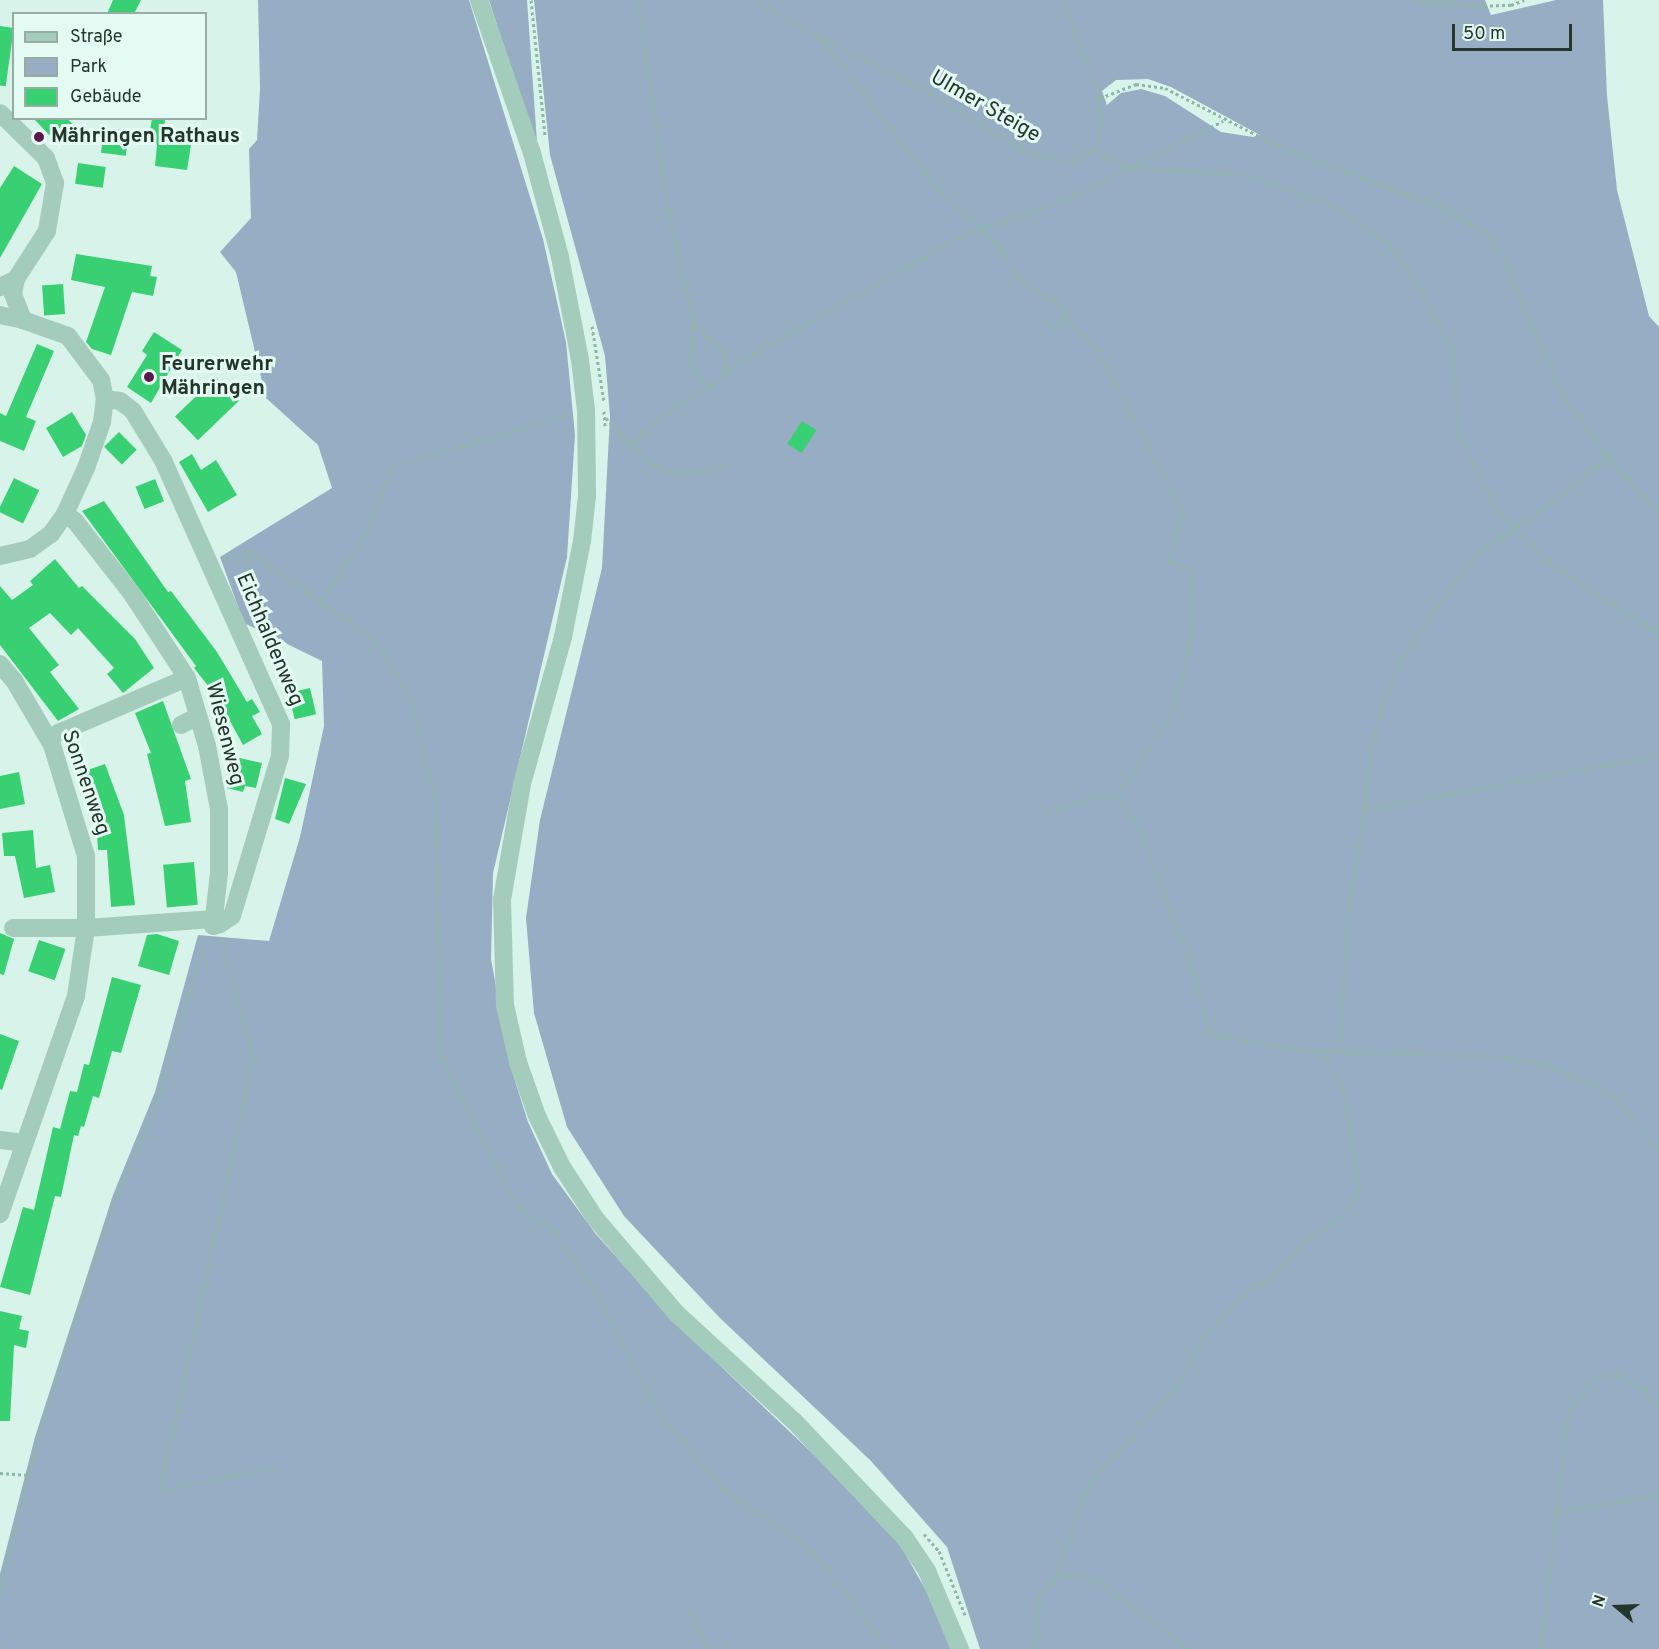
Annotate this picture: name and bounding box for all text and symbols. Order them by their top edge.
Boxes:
legend [12,12,207,120]
scale bar [1455,12,1575,50]
text: 50 m [1463,23,1505,46]
text: Straße [70,26,122,49]
text: Park [70,56,107,79]
street label: Ulmer Steige [926,65,1044,149]
text: Gebäude [70,86,142,109]
place label: Mähringen Rathaus [51,124,240,150]
marker: Mähringen Rathaus [32,130,46,144]
place label: Feurerwehr Mähringen [161,352,273,402]
marker: Feurerwehr Mähringen [142,370,156,384]
street label: Eichhaldenweg [230,570,308,710]
street label: Wiesenweg [199,680,249,788]
street label: Sonnenweg [55,727,115,839]
north arrow [1587,1577,1647,1637]
text: N [1589,1592,1611,1610]

